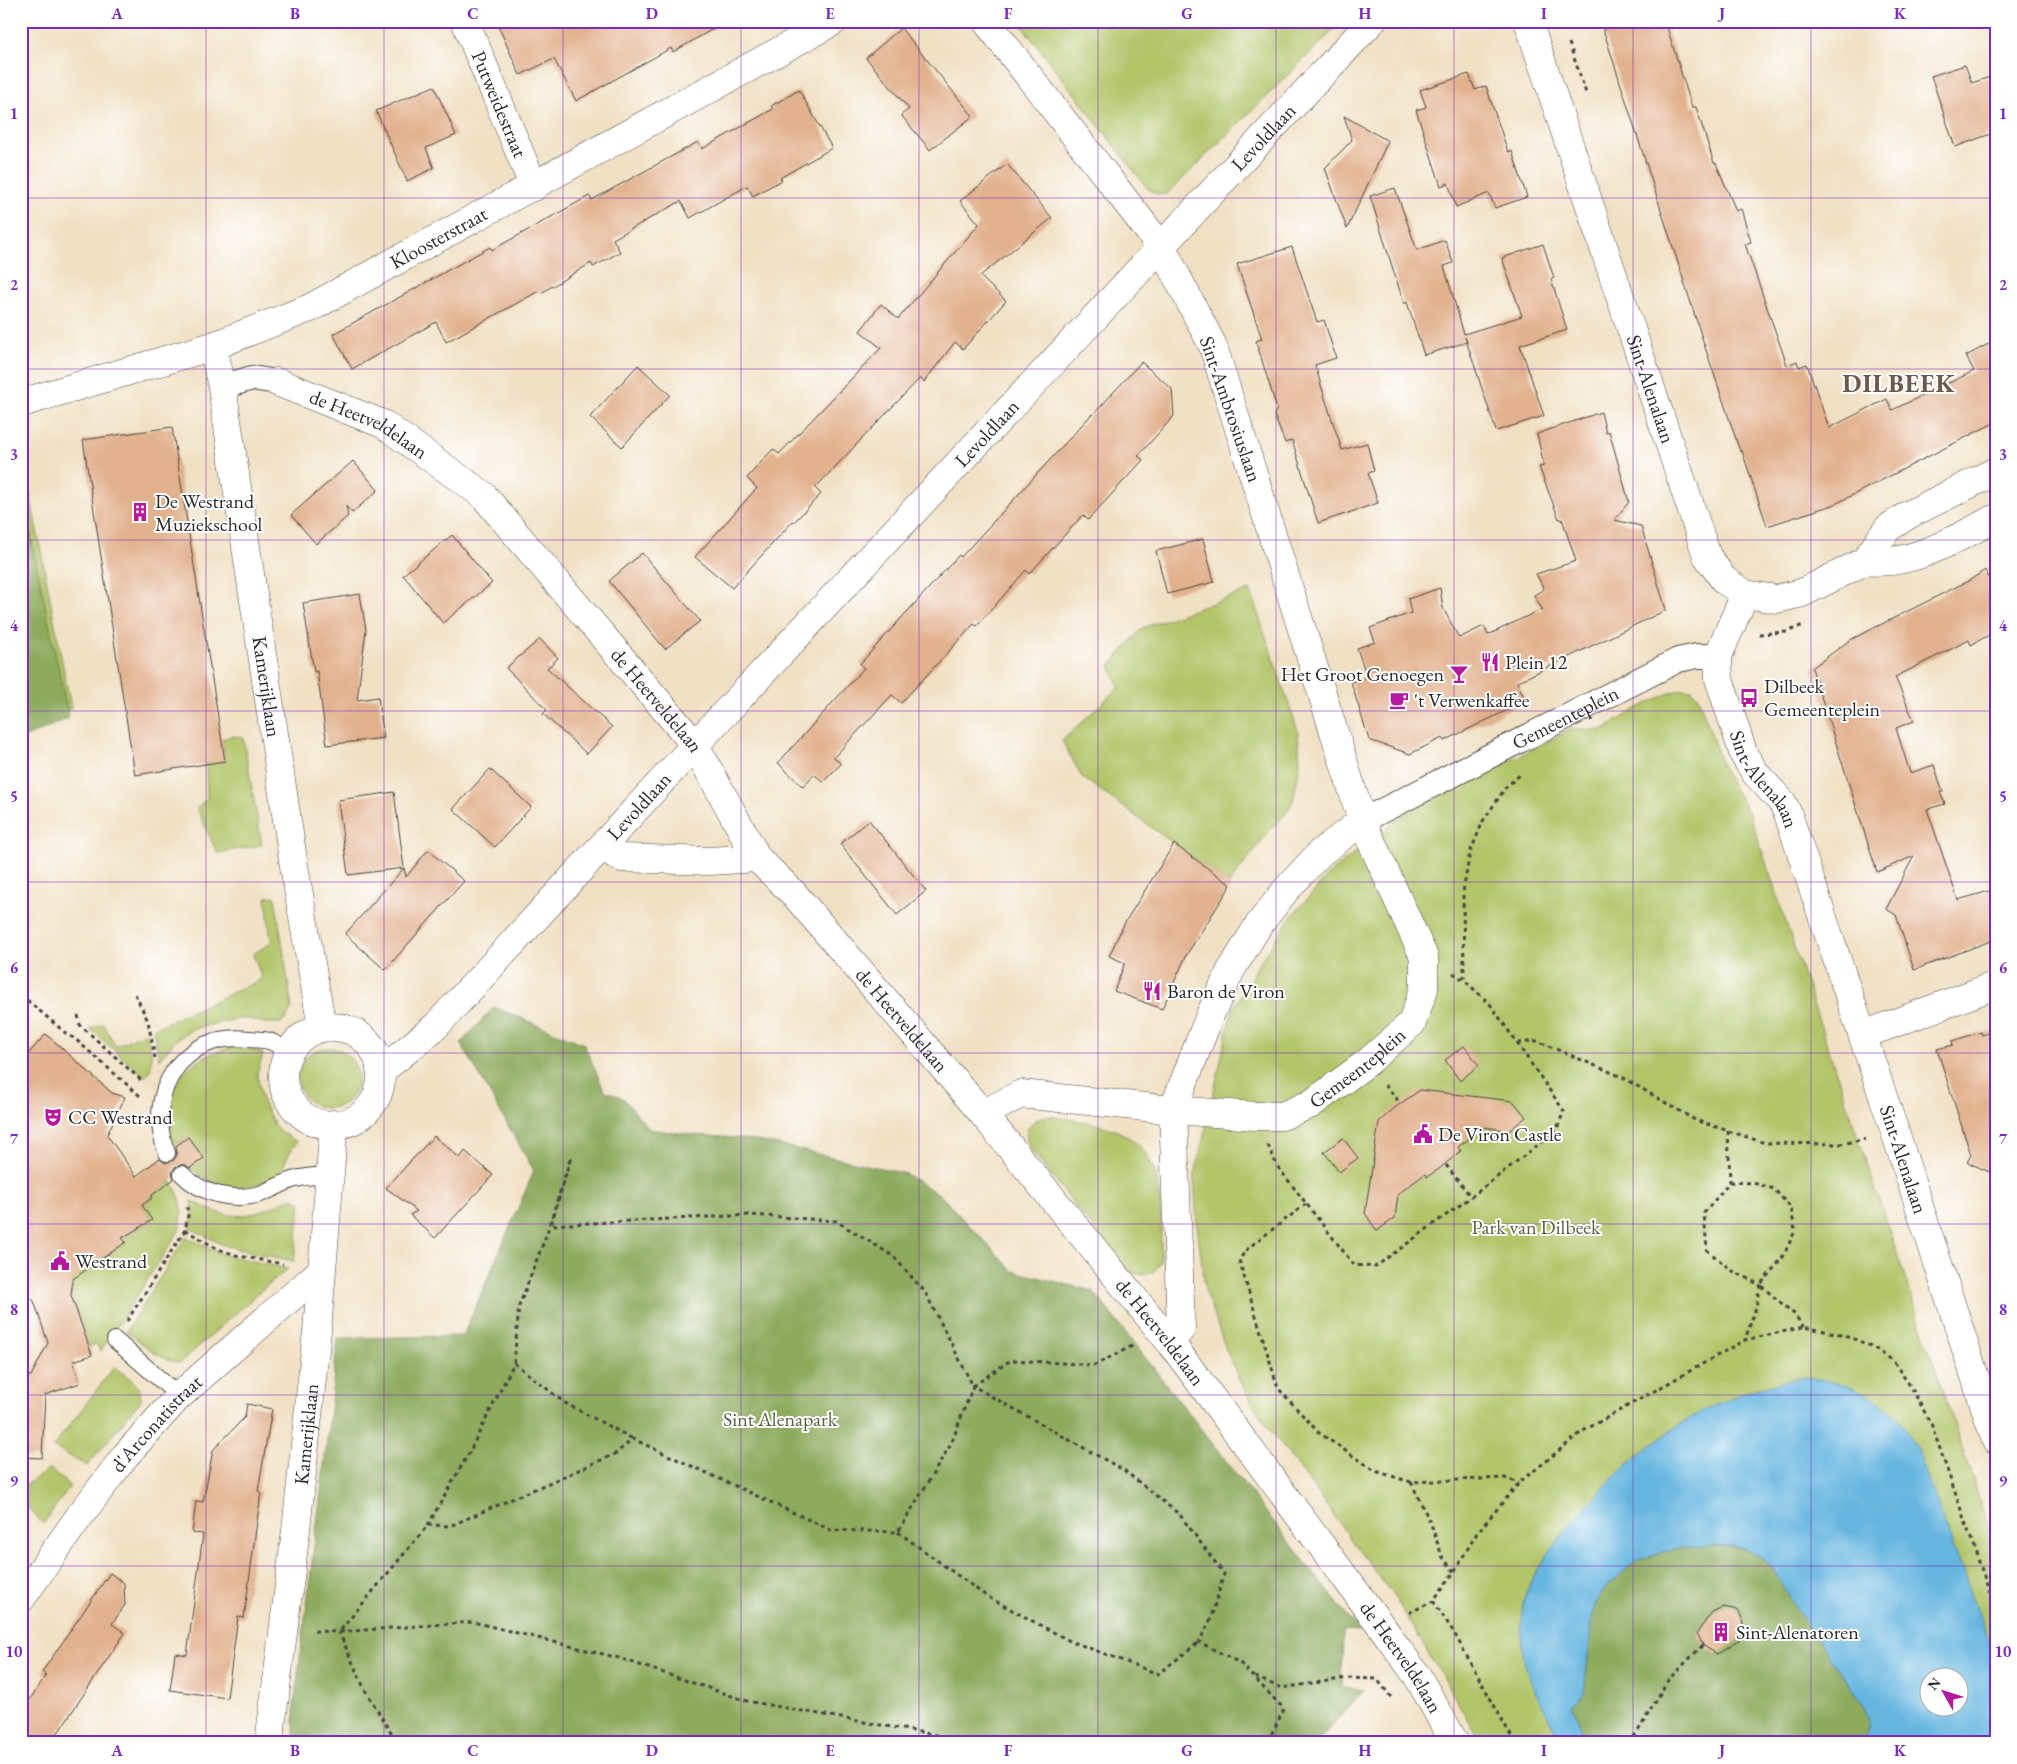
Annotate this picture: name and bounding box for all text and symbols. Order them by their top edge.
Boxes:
text: A [110,3,123,24]
text: B [290,3,300,24]
text: C [467,3,479,24]
text: D [646,3,658,24]
text: E [825,3,835,24]
text: F [1004,3,1013,24]
text: G [1181,3,1193,24]
text: H [1359,3,1372,24]
text: I [1541,3,1547,24]
text: J [1717,3,1725,24]
text: K [1894,3,1907,24]
street label: Putweidestraat [466,47,534,162]
street label: Levoldlaan [1225,98,1302,177]
text: 1 [10,103,18,124]
text: 1 [1999,103,2007,124]
street label: Kloosterstraat [385,200,492,275]
text: 2 [10,274,19,295]
text: 2 [1999,274,2008,295]
street label: Sint-Alenalaan [1621,331,1681,447]
street label: Sint-Ambrosiuslaan [1194,333,1268,486]
district label: DILBEEK [1842,367,1956,399]
street label: de Heetveldelaan [306,383,433,465]
street label: Levoldlaan [949,393,1025,473]
text: 3 [10,444,18,465]
text: 3 [1999,444,2007,465]
place label: De Westrand Muziekschool [155,488,263,537]
building icon: De Westrand Muziekschool [129,501,151,523]
text: 4 [10,615,19,636]
text: 4 [1999,615,2008,636]
street label: Kamerijklaan [247,634,287,739]
street label: de Heetveldelaan [605,642,710,757]
place label: Plein 12 [1505,649,1568,675]
restaurant icon: Plein 12 [1479,651,1501,673]
place label: Het Groot Genoegen [1281,661,1444,687]
bar icon: Het Groot Genoegen [1448,663,1470,685]
place label: Dilbeek Gemeenteplein [1764,673,1881,722]
street label: Gemeenteplein [1507,679,1623,755]
place label: 't Verwenkaffee [1414,687,1530,713]
bus stop icon: Dilbeek Gemeenteplein [1738,687,1760,709]
cafe icon: 't Verwenkaffee [1388,689,1410,711]
street label: Sint-Alenalaan [1724,727,1805,832]
street label: Levoldlaan [601,766,677,846]
text: 5 [10,786,18,807]
text: 5 [1999,786,2007,807]
text: 6 [10,957,19,978]
text: 6 [1999,957,2008,978]
street label: de Heetveldelaan [850,962,955,1078]
place label: Baron de Viron [1167,978,1285,1004]
restaurant icon: Baron de Viron [1141,980,1163,1002]
street label: Gemeenteplein [1304,1022,1411,1114]
street label: Sint-Alenalaan [1874,1102,1934,1217]
place label: CC Westrand [68,1104,173,1130]
theatre icon: CC Westrand [42,1106,64,1128]
place label: De Viron Castle [1438,1121,1562,1147]
public building icon: De Viron Castle [1412,1123,1434,1145]
text: 7 [10,1128,19,1149]
text: 7 [1999,1128,2008,1149]
park label: Park van Dilbeek [1472,1214,1601,1240]
place label: Westrand [75,1248,148,1274]
public building icon: Westrand [49,1250,71,1272]
street label: de Heetveldelaan [1110,1273,1211,1391]
text: 8 [10,1299,18,1320]
text: 8 [1999,1299,2007,1320]
street label: d'Arconatistraat [105,1368,208,1477]
street label: Kamerijklaan [288,1382,324,1486]
park label: Sint Alenapark [723,1406,838,1432]
text: 9 [10,1470,19,1491]
text: 9 [1999,1470,2008,1491]
street label: de Heetveldelaan [1354,1596,1449,1718]
place label: Sint-Alenatoren [1736,1619,1859,1645]
building icon: Sint-Alenatoren [1710,1621,1732,1643]
text: 10 [6,1641,23,1662]
text: 10 [1995,1641,2012,1662]
north arrow [1920,1666,1970,1716]
text: N [1923,1673,1945,1694]
text: A [110,1740,123,1761]
text: B [290,1740,300,1761]
text: C [467,1740,479,1761]
text: D [646,1740,658,1761]
text: E [825,1740,835,1761]
text: F [1004,1740,1013,1761]
text: G [1181,1740,1193,1761]
text: H [1359,1740,1372,1761]
text: I [1541,1740,1547,1761]
text: J [1717,1740,1725,1761]
text: K [1894,1740,1907,1761]

